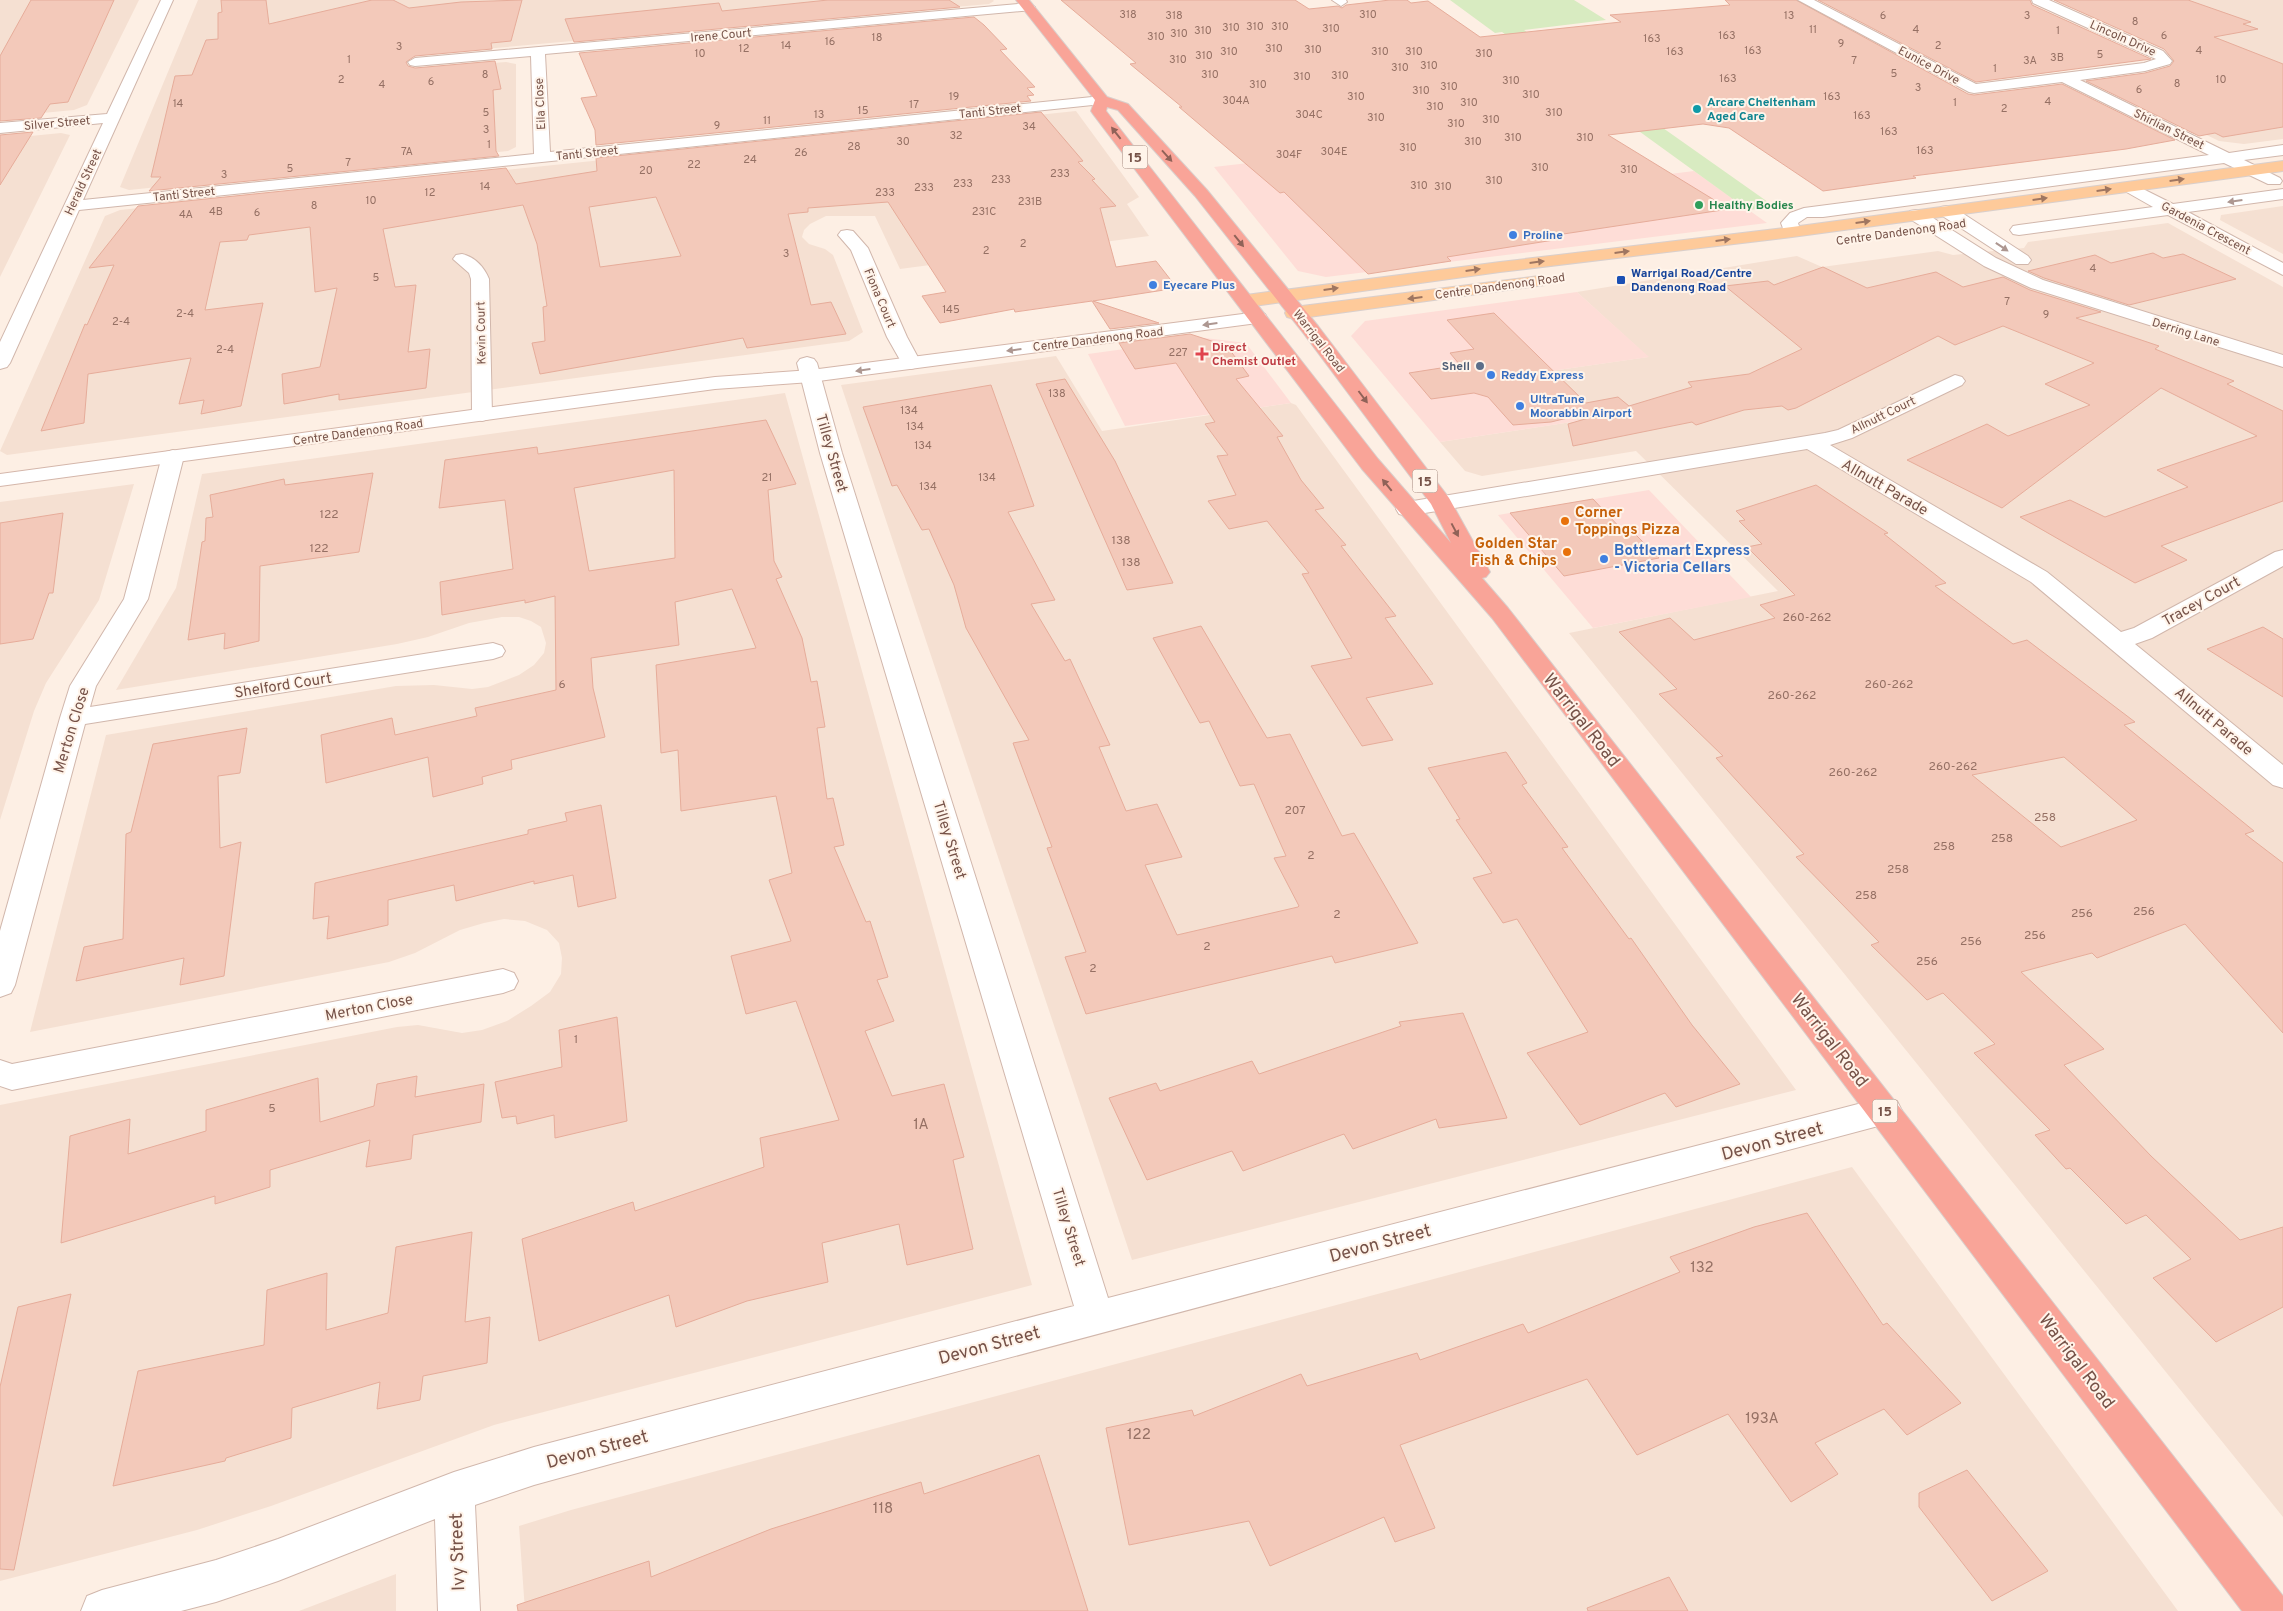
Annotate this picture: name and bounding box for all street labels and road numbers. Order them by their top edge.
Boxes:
street label: Lincoln Drive [2087,17,2158,61]
street label: Irene Court [690,25,752,47]
street label: Eunice Drive [1895,43,1962,89]
street label: Eila Close [532,78,550,130]
street label: Tanti Street [958,101,1022,123]
street label: Shirlian Street [2131,106,2207,154]
street label: Silver Street [23,113,91,135]
street label: Tanti Street [555,143,619,165]
road number: 15 [1122,146,1148,168]
street label: Herald Street [62,147,106,218]
street label: Tanti Street [152,184,216,206]
street label: Gardenia Crescent [2158,199,2253,259]
street label: Centre Dandenong Road [1835,216,1967,250]
street label: Fiona Court [859,266,899,331]
street label: Centre Dandenong Road [1434,270,1566,304]
street label: Kevin Court [473,301,491,365]
street label: Warrigal Road [1289,307,1348,376]
street label: Derring Lane [2150,315,2222,351]
street label: Centre Dandenong Road [1032,324,1164,356]
street label: Allnutt Court [1848,393,1919,439]
street label: Tilley Street [810,412,851,495]
street label: Centre Dandenong Road [292,416,424,450]
street label: Allnutt Parade [1838,456,1931,521]
road number: 15 [1412,470,1438,492]
street label: Tracey Court [2159,573,2244,632]
street label: Shelford Court [233,669,333,704]
street label: Warrigal Road [1537,669,1625,773]
street label: Allnutt Parade [2170,684,2256,761]
street label: Merton Close [50,685,95,776]
street label: Tilley Street [928,799,969,882]
street label: Warrigal Road [1785,989,1873,1093]
street label: Merton Close [324,991,415,1026]
road number: 15 [1872,1100,1898,1122]
street label: Devon Street [1719,1118,1826,1167]
street label: Tilley Street [1047,1186,1088,1269]
street label: Devon Street [1327,1220,1434,1269]
street label: Warrigal Road [2033,1310,2119,1414]
street label: Devon Street [936,1322,1043,1371]
street label: Devon Street [544,1426,651,1475]
street label: Ivy Street [446,1513,471,1591]

